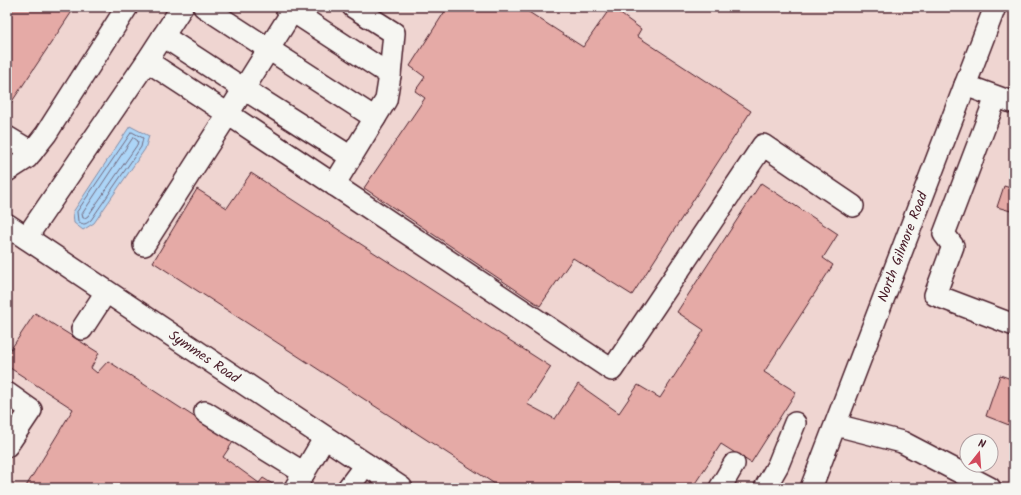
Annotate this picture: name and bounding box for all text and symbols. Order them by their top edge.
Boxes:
street label: North Gilmore Road [872,188,934,305]
street label: Symmes Road [164,325,245,390]
north arrow [959,433,999,473]
text: N [976,435,988,454]

